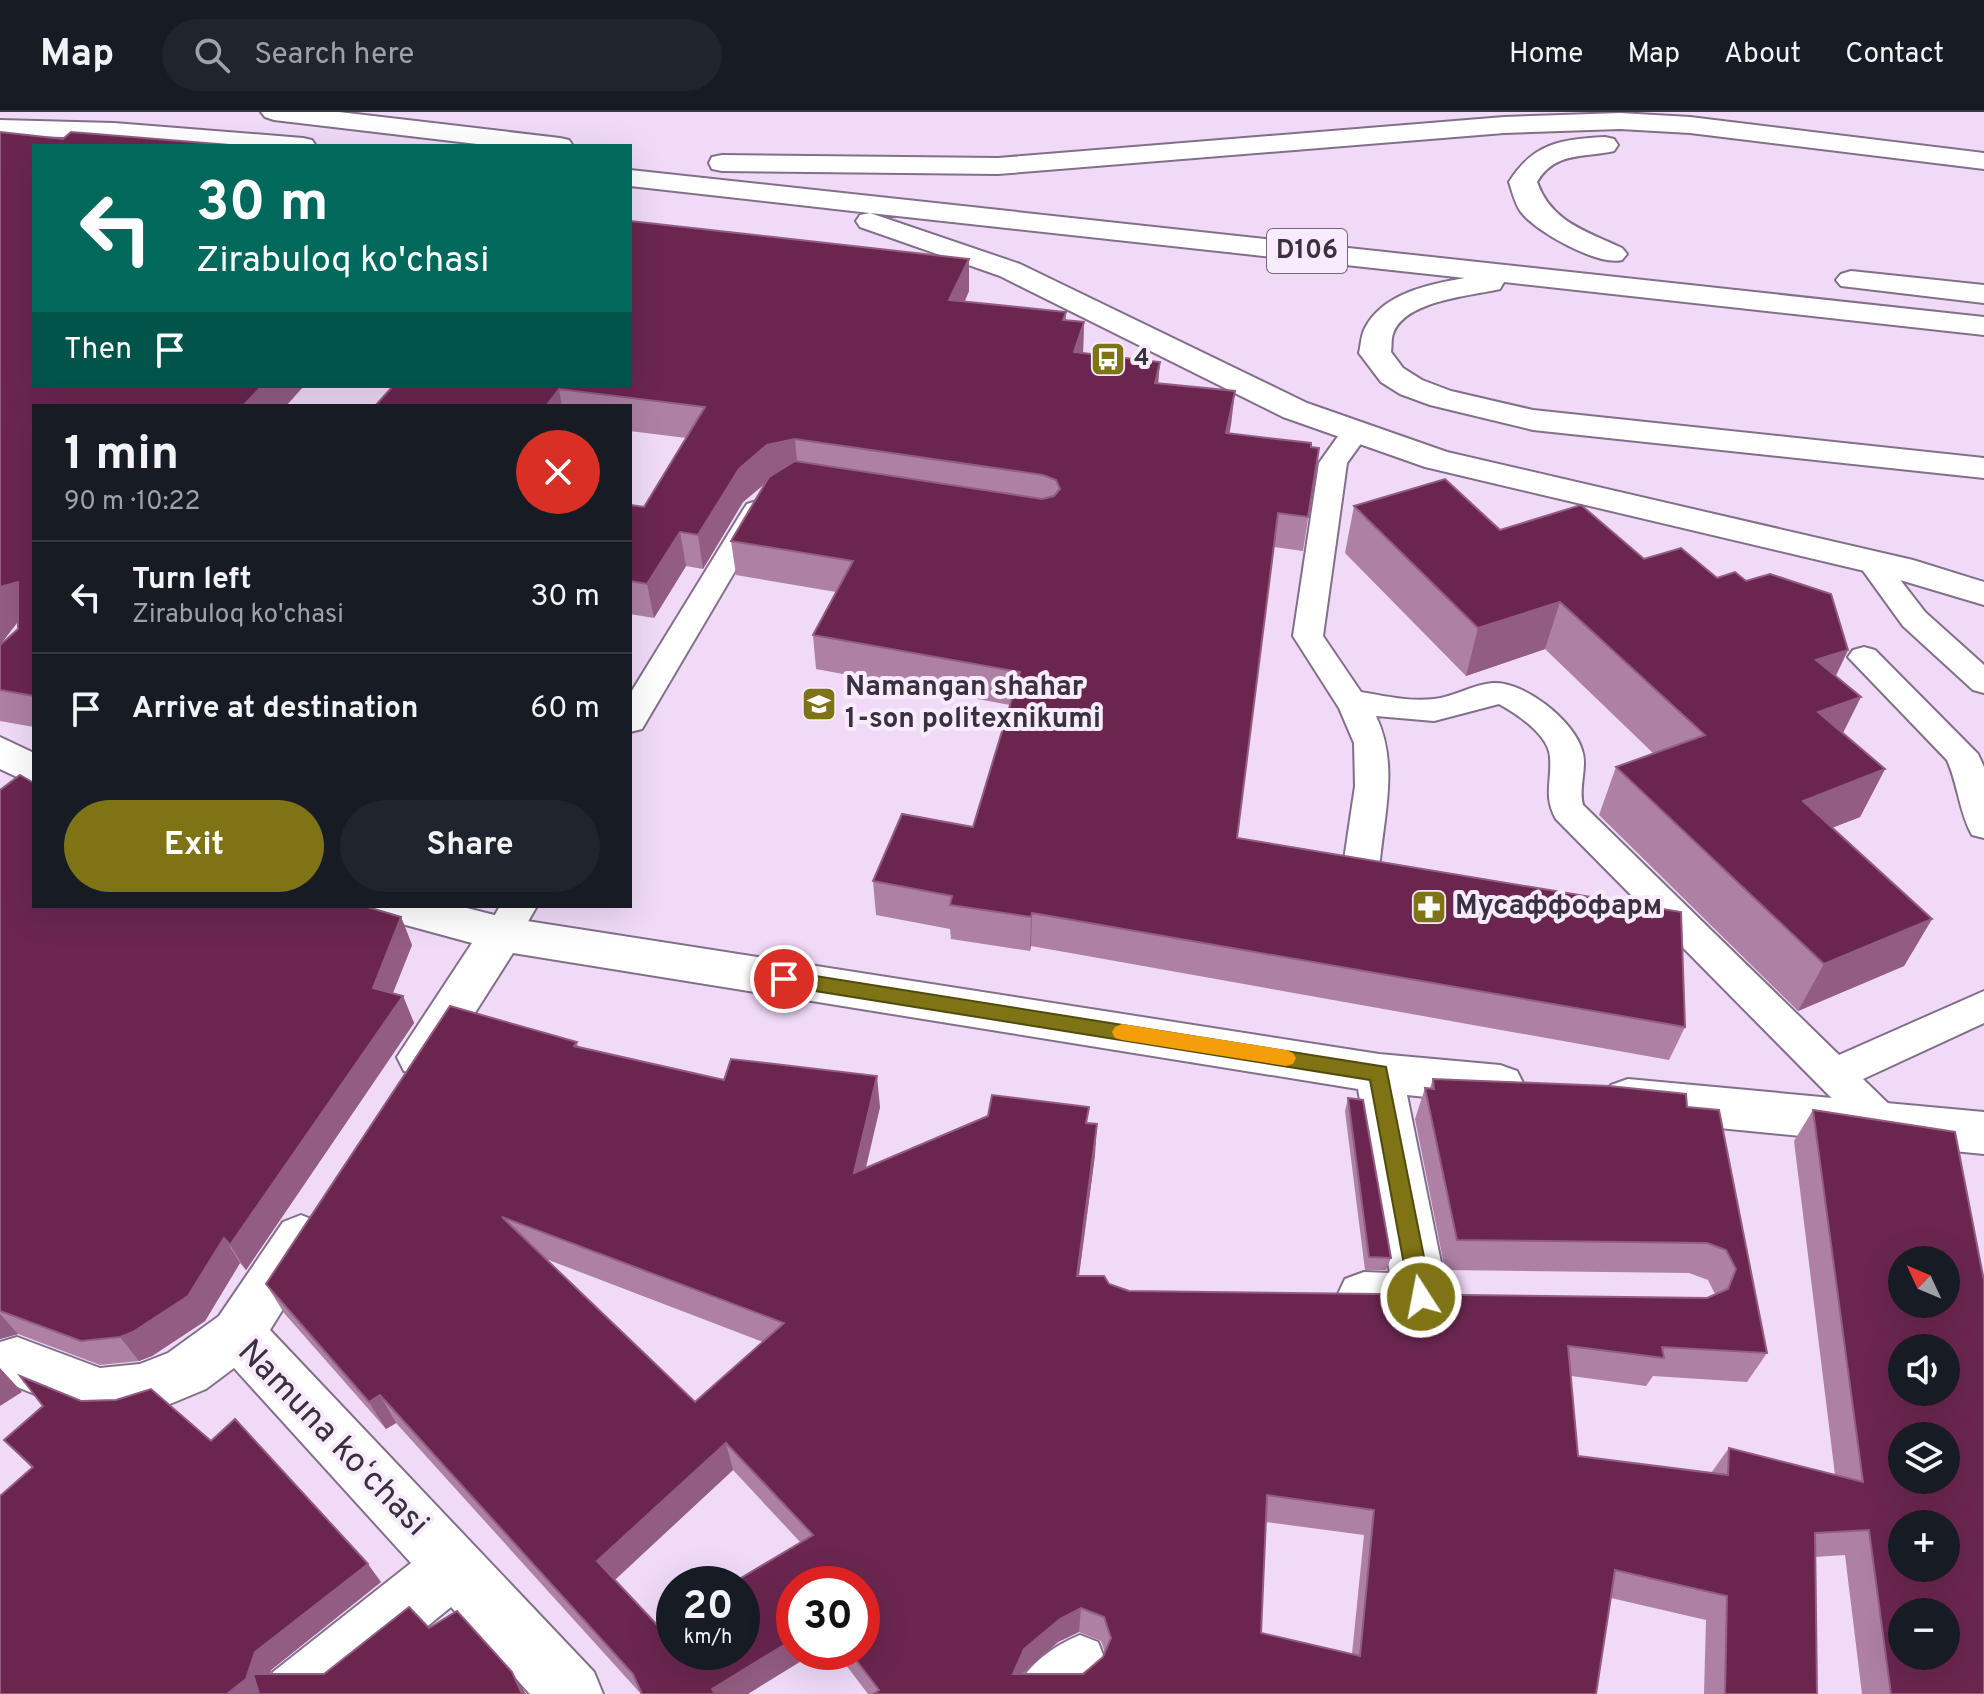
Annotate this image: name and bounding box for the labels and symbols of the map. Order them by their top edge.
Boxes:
road number: D106 [1267,229,1347,273]
bus stop icon: 4 [1089,340,1127,378]
place label: 4 [1134,344,1149,374]
place label: Namangan shahar 1-son politexnikumi [845,670,1101,738]
school or university icon: Namangan shahar 1-son politexnikumi [800,685,838,723]
pharmacy icon: Мусаффофарм [1410,888,1448,926]
place label: Мусаффофарм [1455,889,1662,925]
pin [750,945,818,1013]
north arrow [1888,1246,1960,1318]
position arrow [1379,1255,1463,1339]
street label: Namuna koʻchasi [227,1332,437,1546]
speed limit sign: 30 [776,1566,880,1670]

